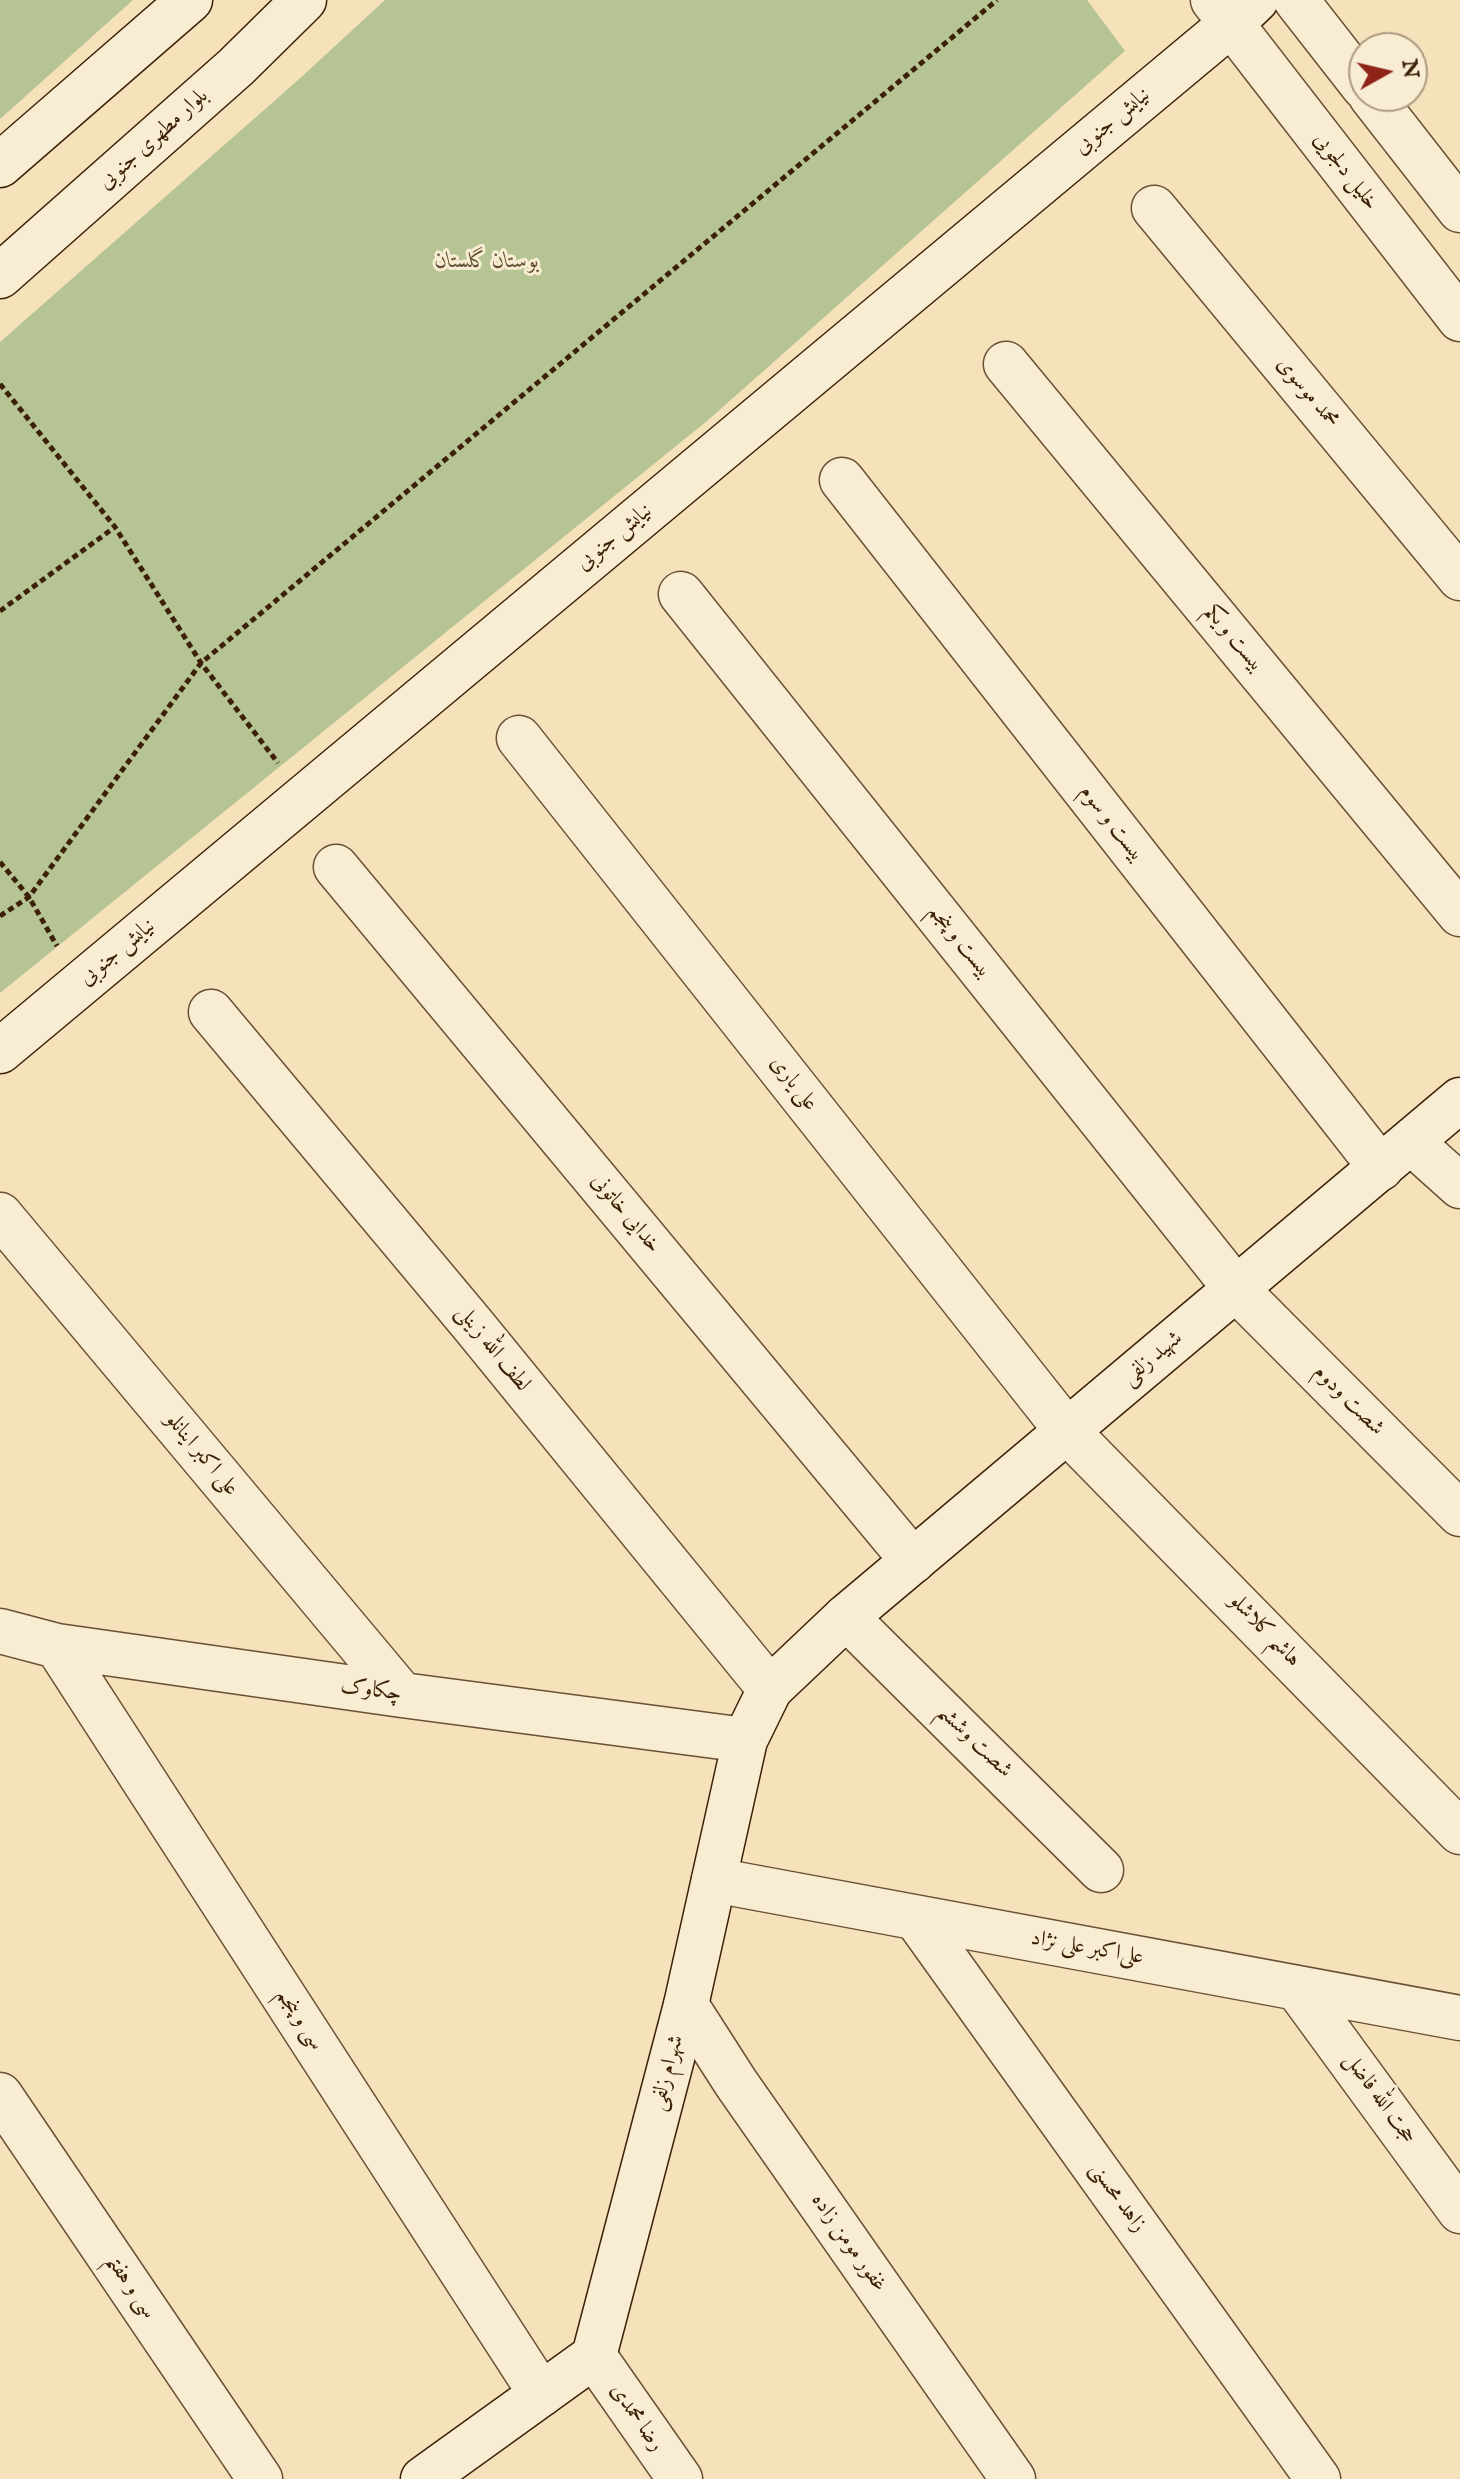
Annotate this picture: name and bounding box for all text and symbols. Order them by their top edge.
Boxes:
north arrow [1348,32,1428,112]
text: N [1395,58,1425,80]
street label: نیایش جنوبی [1070,83,1156,161]
street label: بلوار مطهری جنوبی [94,84,214,196]
street label: خلیل دلجویی [1306,128,1384,216]
park label: بوستان گلستان [435,249,539,275]
street label: محمد موسوی [1270,352,1344,434]
street label: نیایش جنوبی [572,499,658,577]
street label: بیست و یکم [1197,600,1269,678]
street label: بیست و سوم [1073,780,1149,868]
street label: بیست و پنجم [921,900,997,984]
street label: نیایش جنوبی [75,914,161,992]
street label: علی یاری [763,1051,823,1117]
street label: خدایی خاتونی [584,1169,666,1259]
street label: لطف الله زینلی [449,1300,535,1398]
street label: شهید زلفی [1117,1326,1189,1392]
street label: شصت ودوم [1307,1360,1389,1442]
street label: علی اکبر اینانلو [158,1408,244,1502]
street label: هاشم کلاشلو [1222,1589,1306,1673]
street label: چکاوک [339,1674,403,1708]
street label: شصت وششم [931,1700,1017,1784]
street label: علی‌اکبر علی نژاد [1029,1926,1145,1972]
street label: سی و پنجم [269,1984,329,2056]
street label: شهرام زلفی [645,2032,691,2114]
street label: حجت الله فاضل [1337,2048,1421,2150]
street label: زاهد محسنی [1083,2158,1151,2238]
street label: غفور مومن زاده [804,2188,892,2298]
street label: سی و هفتم [99,2250,161,2324]
street label: رضا محمدی [603,2379,669,2457]

